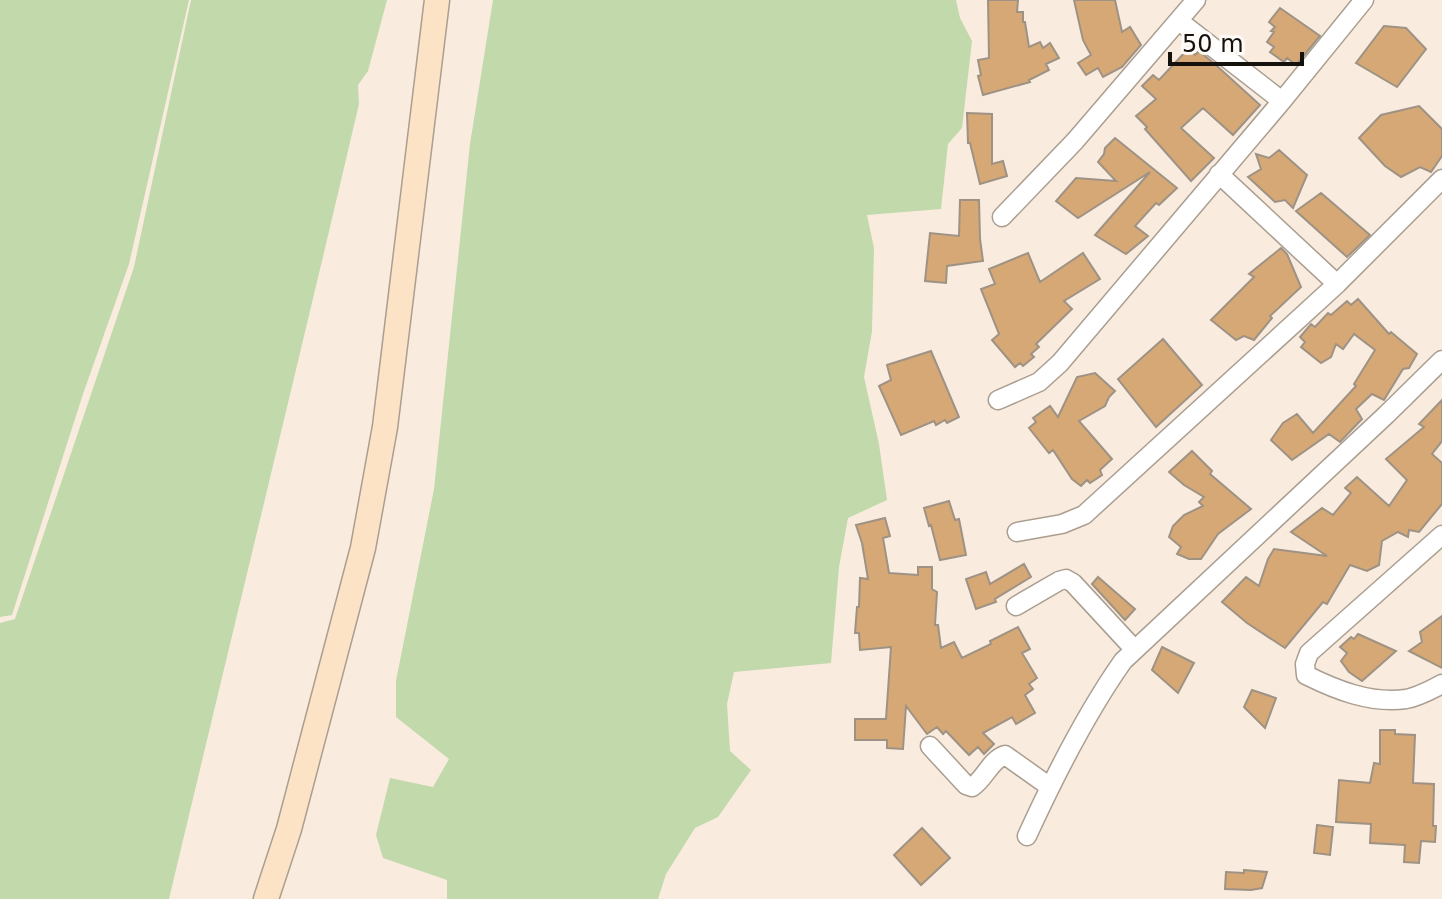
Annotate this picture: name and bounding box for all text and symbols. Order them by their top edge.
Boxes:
scale bar [1170,16,1302,66]
text: 50 m [1182,30,1244,58]

